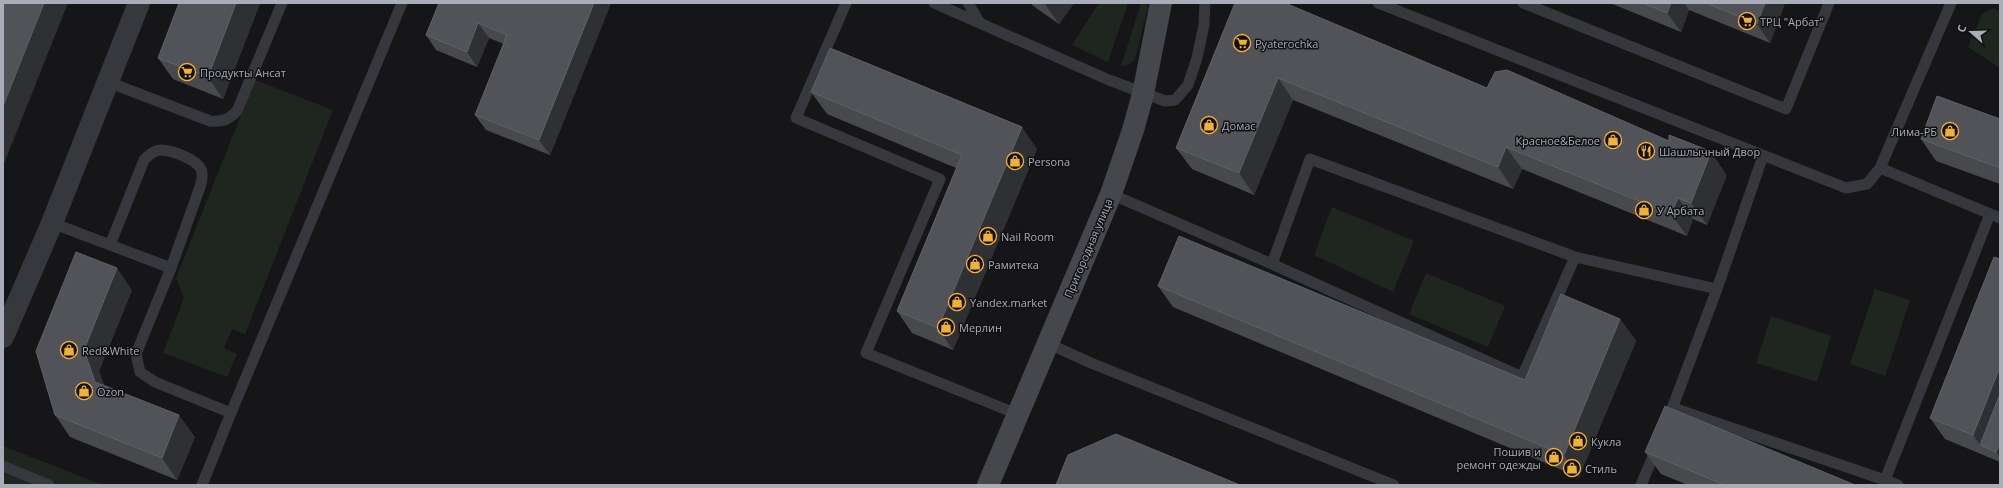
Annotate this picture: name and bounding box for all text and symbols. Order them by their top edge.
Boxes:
supermarket icon: ТРЦ "Арбат" [1737,11,1757,31]
north arrow [1951,12,1991,52]
place label: ТРЦ "Арбат" [1760,14,1824,29]
text: С [1953,23,1969,34]
supermarket icon: Pyaterochka [1232,33,1252,53]
place label: Pyaterochka [1255,36,1318,51]
supermarket icon: Продукты Ансат [177,62,197,82]
place label: Продукты Ансат [200,65,286,80]
shop icon: Домас [1199,115,1219,135]
place label: Домас [1222,118,1256,133]
shop icon: Лима-РБ [1940,121,1960,141]
place label: Лима-РБ [1891,124,1937,139]
shop icon: Красное&Белое [1603,130,1623,150]
place label: Красное&Белое [1515,133,1600,148]
restaurant icon: Шашлычный Двор [1636,141,1656,161]
place label: Шашлычный Двор [1659,144,1760,159]
shop icon: Persona [1005,151,1025,171]
place label: Persona [1028,154,1070,169]
street label: Пригородная улица [1060,196,1116,300]
shop icon: У Арбата [1634,200,1654,220]
place label: У Арбата [1657,203,1704,218]
shop icon: Nail Room [978,226,998,246]
place label: Nail Room [1001,229,1054,244]
shop icon: Рамитека [965,254,985,274]
place label: Рамитека [988,257,1039,272]
shop icon: Yandex.market [947,292,967,312]
place label: Yandex.market [970,295,1047,310]
shop icon: Мерлин [936,317,956,337]
place label: Мерлин [959,320,1002,335]
shop icon: Red&White [59,340,79,360]
place label: Red&White [82,343,140,358]
shop icon: Ozon [74,381,94,401]
place label: Ozon [97,384,124,399]
shop icon: Кукла [1568,431,1588,451]
place label: Кукла [1591,434,1621,449]
place label: Пошив и ремонт одежды [1456,444,1541,472]
shop icon: Пошив и ремонт одежды [1544,447,1564,467]
shop icon: Стиль [1562,458,1582,478]
place label: Стиль [1585,461,1617,476]

